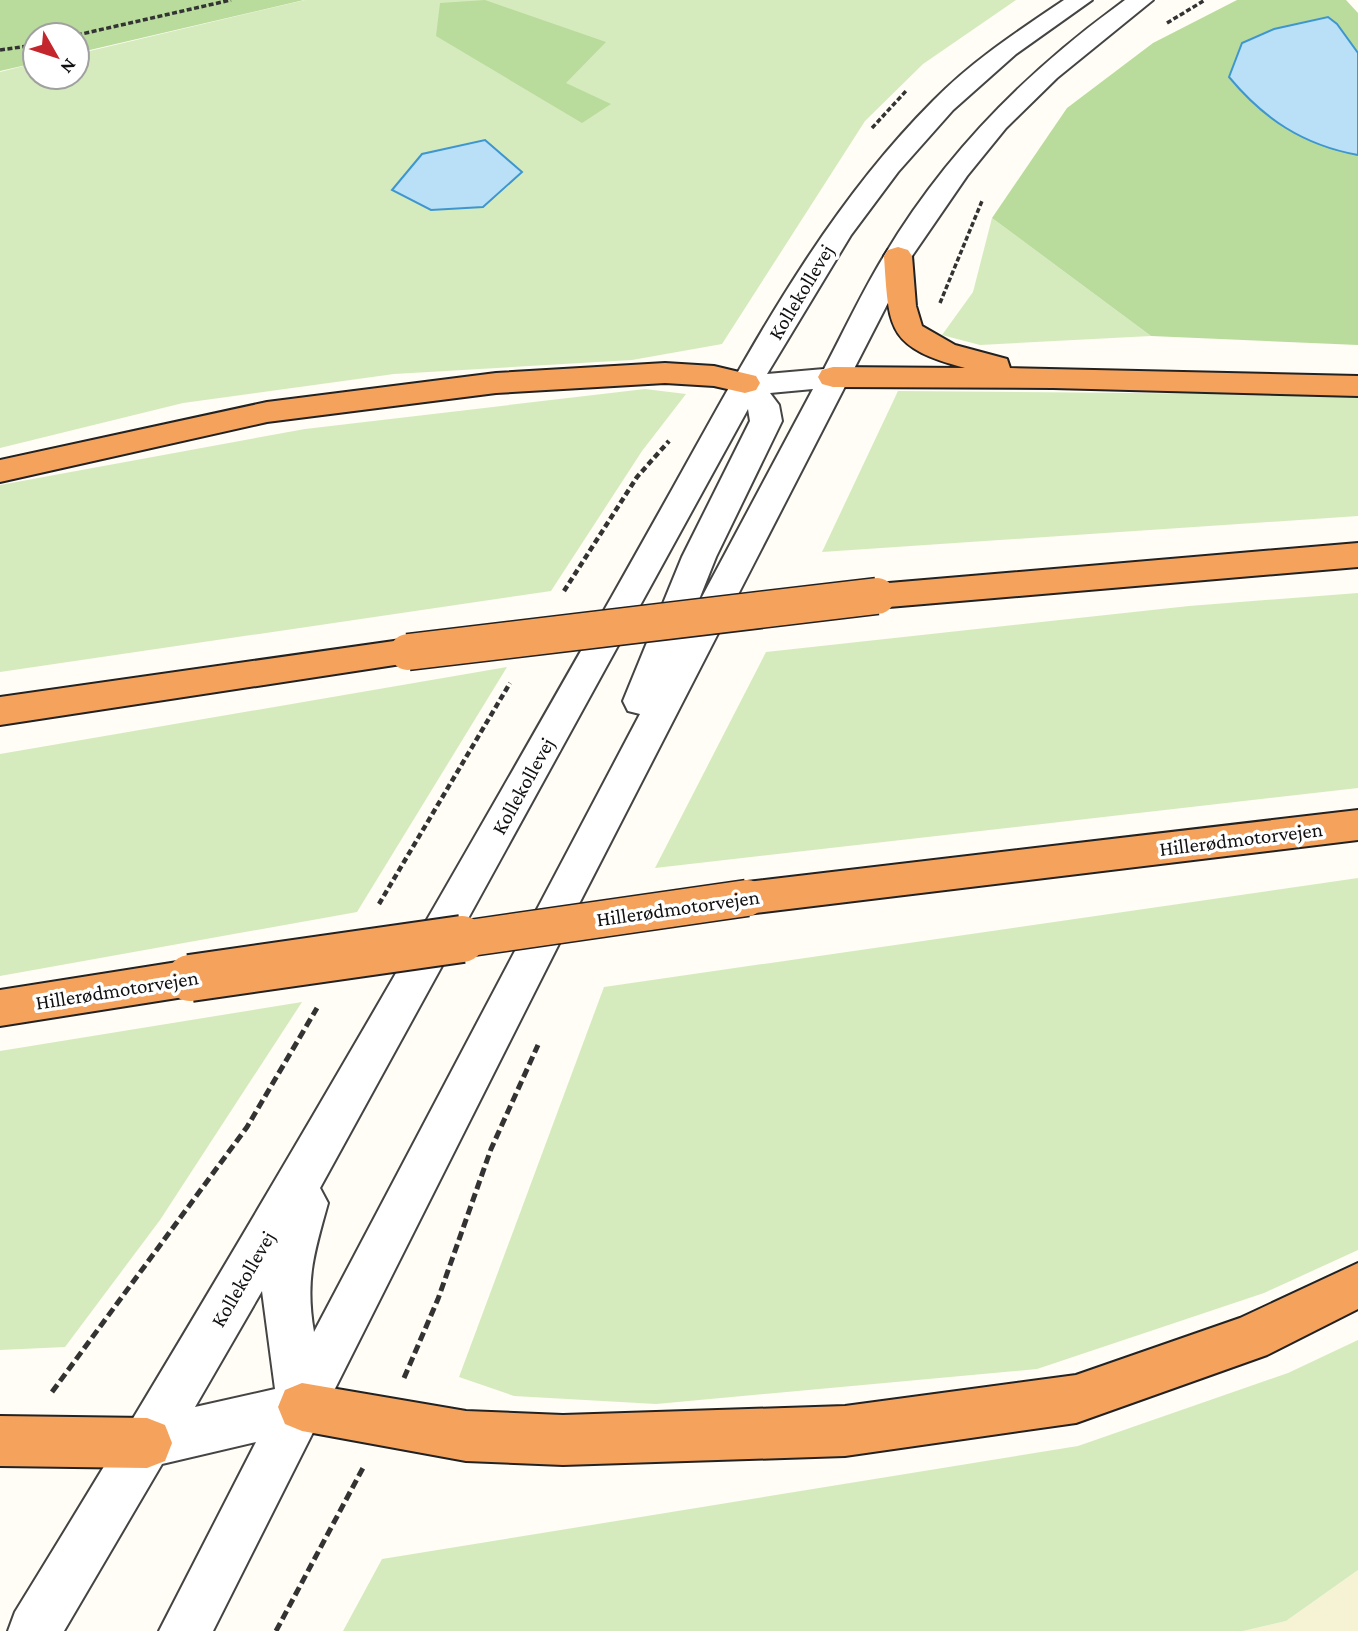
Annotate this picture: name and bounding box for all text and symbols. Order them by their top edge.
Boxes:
north arrow [21,21,91,91]
text: N [57,55,81,78]
street label: Kollekollevej [763,240,839,344]
street label: Kollekollevej [487,733,559,839]
street label: Hillerødmotorvejen [1158,817,1324,861]
street label: Hillerødmotorvejen [595,885,761,931]
street label: Hillerødmotorvejen [34,965,200,1015]
street label: Kollekollevej [206,1227,280,1331]

